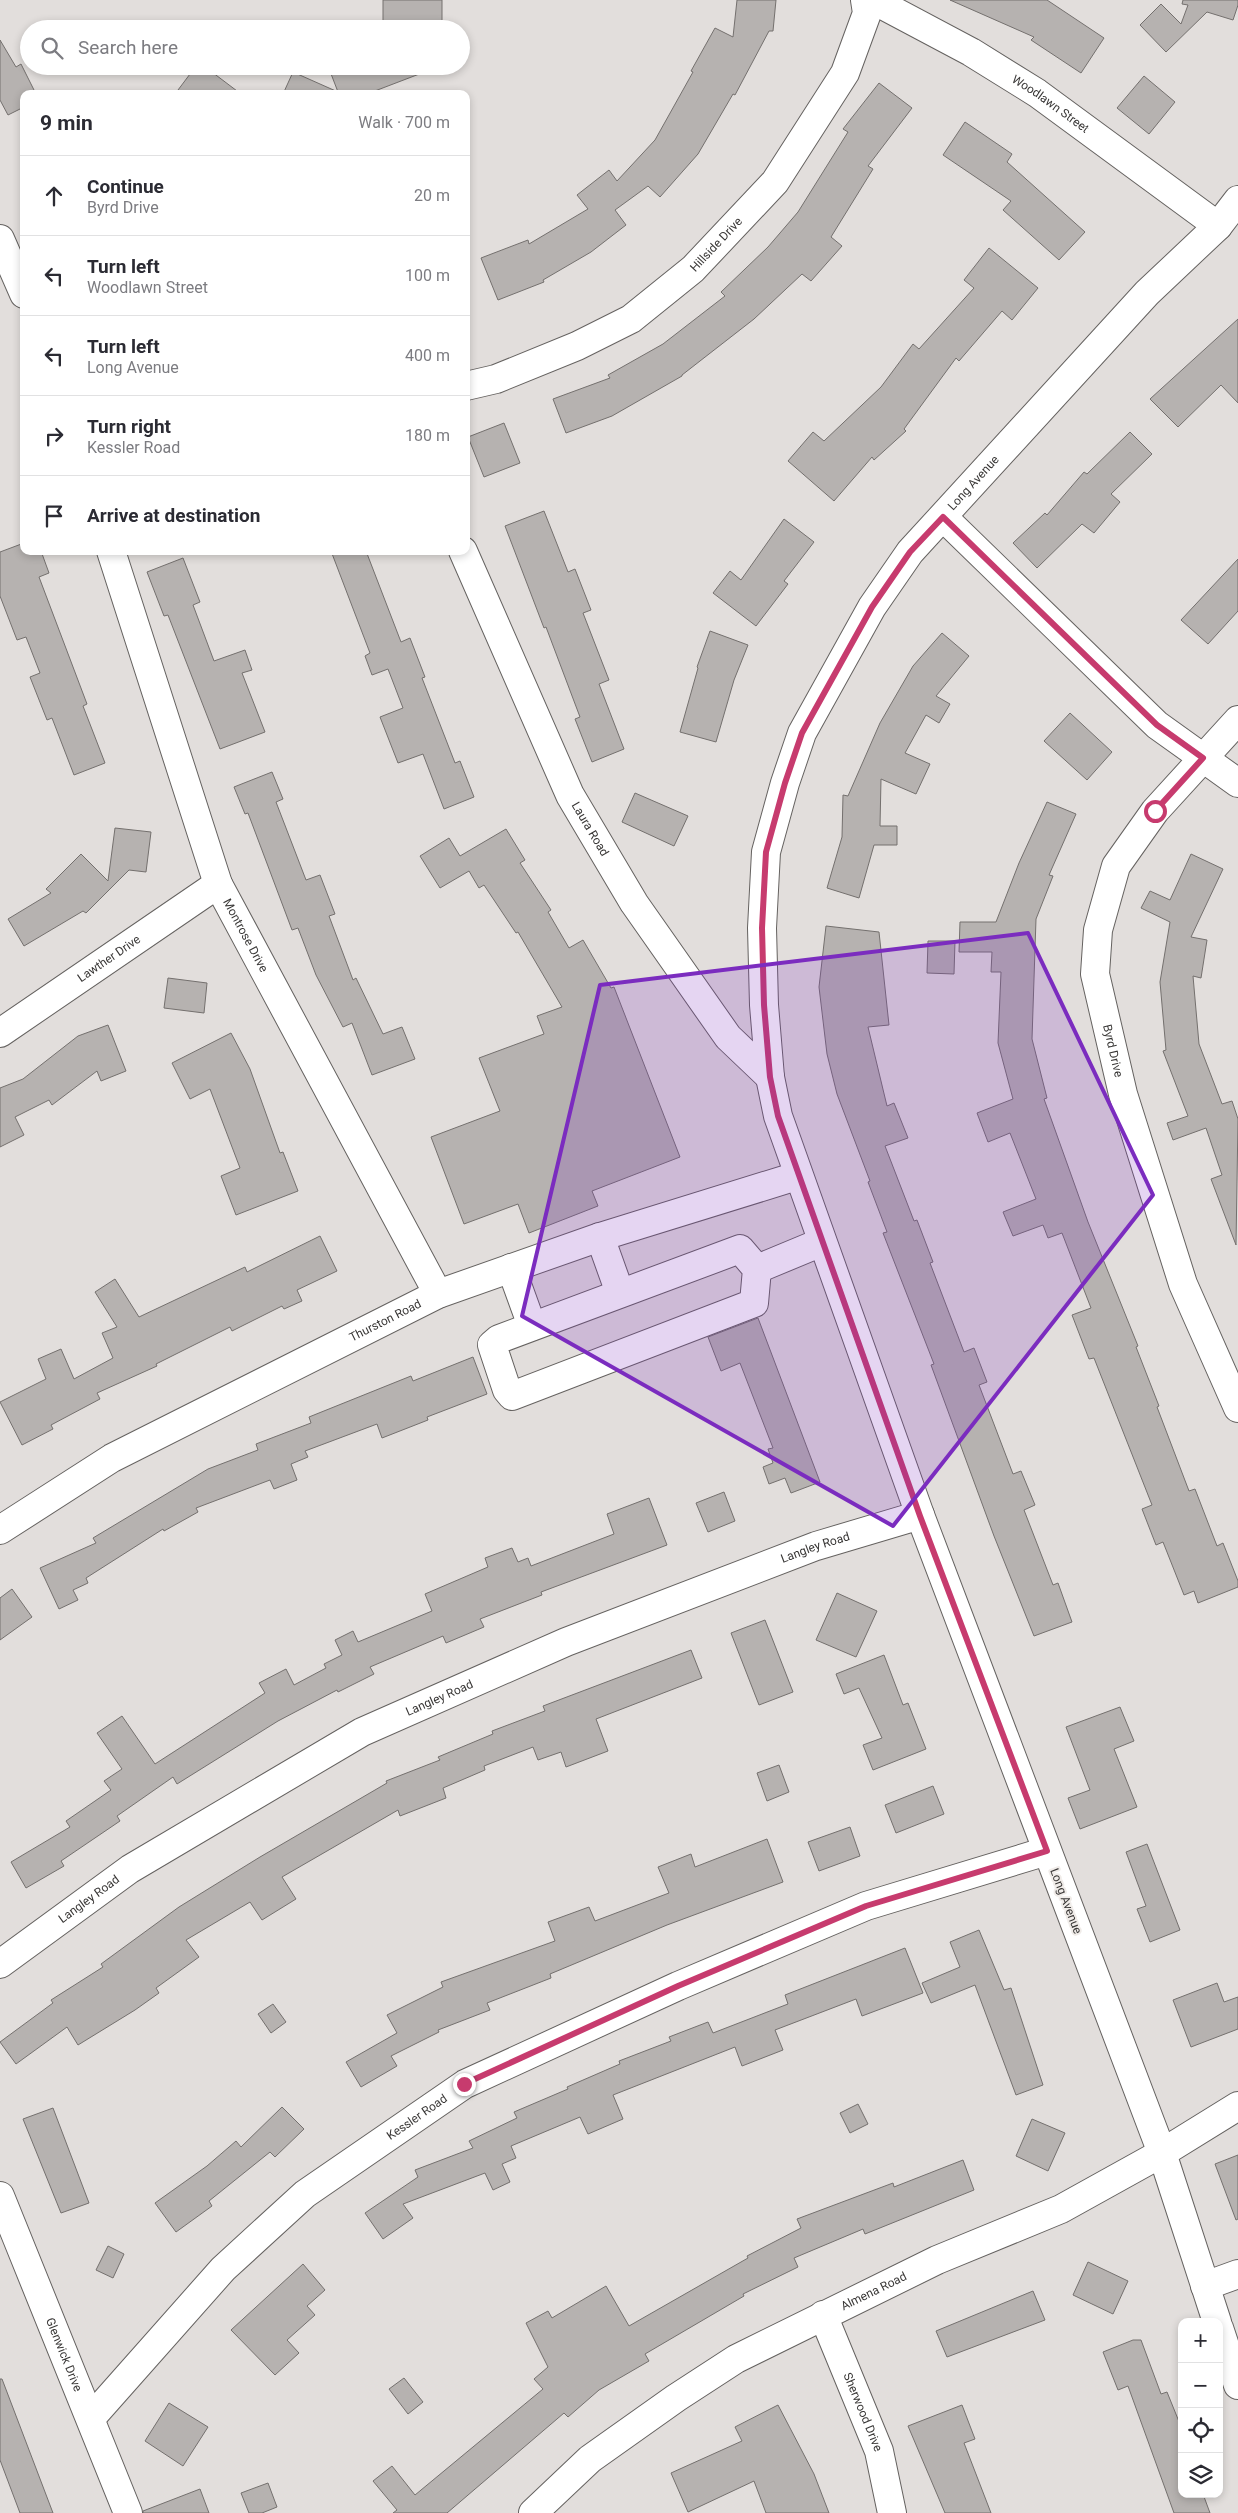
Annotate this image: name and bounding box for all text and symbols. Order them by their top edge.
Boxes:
search box [20,20,470,75]
icon: search [38,34,66,62]
text: Search here [78,36,178,59]
street label: Woodlawn Street [1010,72,1092,136]
text: 9 min [40,111,93,135]
text: Walk · 700 m [358,113,450,132]
text: Continue [87,175,164,198]
icon: ahead [40,182,68,210]
text: 20 m [414,186,450,205]
text: Byrd Drive [87,198,159,217]
street label: Hillside Drive [687,214,745,275]
text: Turn left [87,255,160,278]
icon: left [40,262,68,290]
text: 100 m [405,266,450,285]
text: Woodlawn Street [87,278,208,297]
text: Turn left [87,335,160,358]
icon: left [40,342,68,370]
text: 400 m [405,346,450,365]
text: Long Avenue [87,358,179,377]
text: Turn right [87,415,171,438]
icon: right [40,422,68,450]
text: 180 m [405,426,450,445]
text: Kessler Road [87,438,180,457]
street label: Long Avenue [945,453,1002,513]
icon: arrive [40,502,68,530]
text: Arrive at destination [87,504,260,527]
street label: Laura Road [569,799,612,859]
route start [1144,800,1167,823]
street label: Montrose Drive [220,896,271,974]
street label: Lawther Drive [75,932,143,985]
street label: Byrd Drive [1100,1023,1126,1079]
street label: Thurston Road [347,1297,423,1344]
street label: Langley Road [779,1529,851,1566]
street label: Langley Road [404,1677,475,1719]
street label: Long Avenue [1047,1866,1085,1936]
street label: Langley Road [56,1872,122,1926]
route end [453,2073,476,2096]
street label: Kessler Road [384,2091,450,2143]
street label: Almena Road [839,2269,909,2313]
street label: Glenwick Drive [43,2316,85,2394]
map controls [1178,2318,1223,2498]
button: + [1178,2318,1223,2363]
button: − [1178,2363,1223,2408]
street label: Sherwood Drive [841,2371,885,2453]
button: locate [1178,2408,1223,2453]
button: layers [1178,2453,1223,2498]

